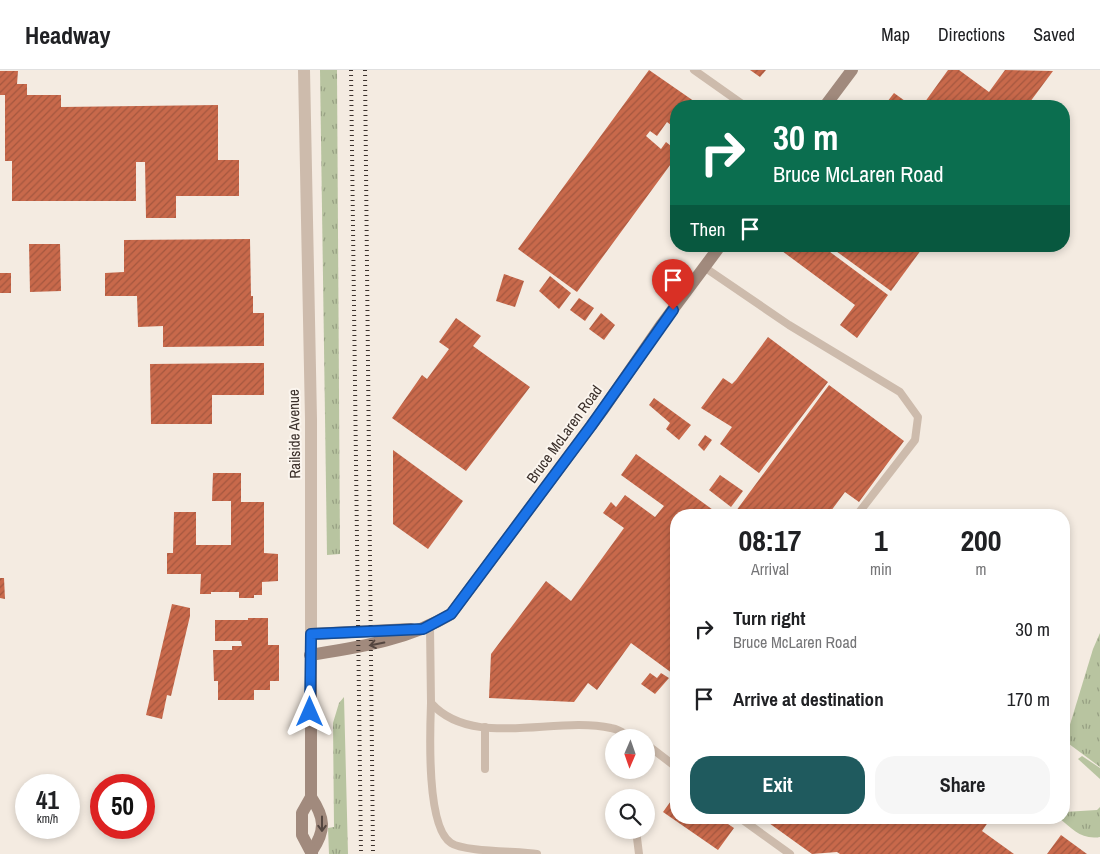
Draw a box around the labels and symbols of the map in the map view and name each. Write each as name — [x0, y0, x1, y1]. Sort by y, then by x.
pin — [652, 259, 694, 310]
street label: Bruce McLaren Road — [521, 381, 607, 487]
street label: Railside Avenue — [283, 389, 305, 479]
one-way arrow — [369, 639, 385, 649]
position arrow — [283, 685, 335, 737]
north arrow — [605, 729, 655, 779]
speed limit sign: 50 — [90, 774, 155, 839]
one-way arrow — [317, 816, 327, 832]

